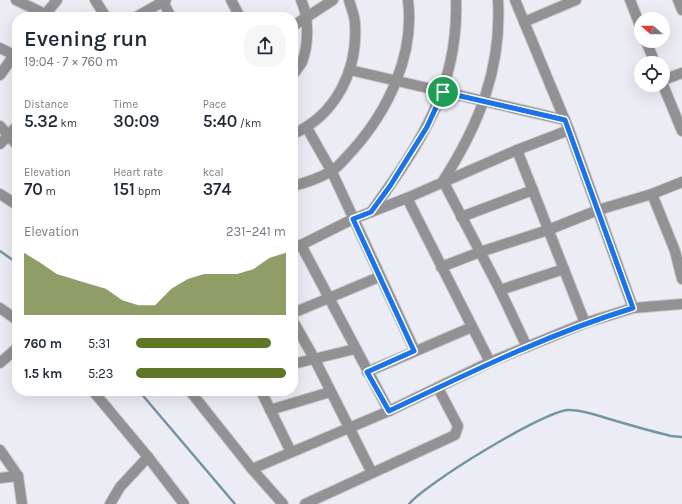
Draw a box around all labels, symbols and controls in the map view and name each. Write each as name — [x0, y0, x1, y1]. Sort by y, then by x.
north arrow — [634, 12, 670, 48]
map controls — [634, 12, 670, 92]
button: share — [244, 25, 286, 67]
text: Evening run — [24, 26, 148, 52]
text: 19:04 · 7 × 760 m — [24, 54, 118, 69]
button: locate — [634, 56, 670, 92]
pin — [426, 75, 460, 109]
icon: arrive — [432, 81, 454, 103]
text: Distance — [24, 98, 68, 111]
text: Time — [113, 98, 138, 111]
text: Pace — [203, 98, 226, 111]
text: 5.32 — [24, 111, 58, 131]
text: 30:09 — [113, 111, 160, 131]
text: 5:40 — [203, 111, 237, 131]
text: km — [58, 117, 77, 130]
text: /km — [237, 117, 261, 130]
text: Elevation — [24, 166, 71, 179]
text: Heart rate — [113, 166, 163, 179]
text: kcal — [203, 166, 224, 179]
text: 70 — [24, 179, 43, 199]
text: 151 — [113, 179, 135, 199]
text: 374 — [203, 179, 231, 199]
text: m — [43, 185, 56, 198]
text: bpm — [135, 185, 161, 198]
text: Elevation — [24, 224, 79, 239]
text: 231–241 m — [226, 224, 286, 239]
text: 760 m — [24, 336, 62, 351]
text: 5:31 — [88, 336, 110, 351]
text: 1.5 km — [24, 366, 62, 381]
text: 5:23 — [88, 366, 114, 381]

